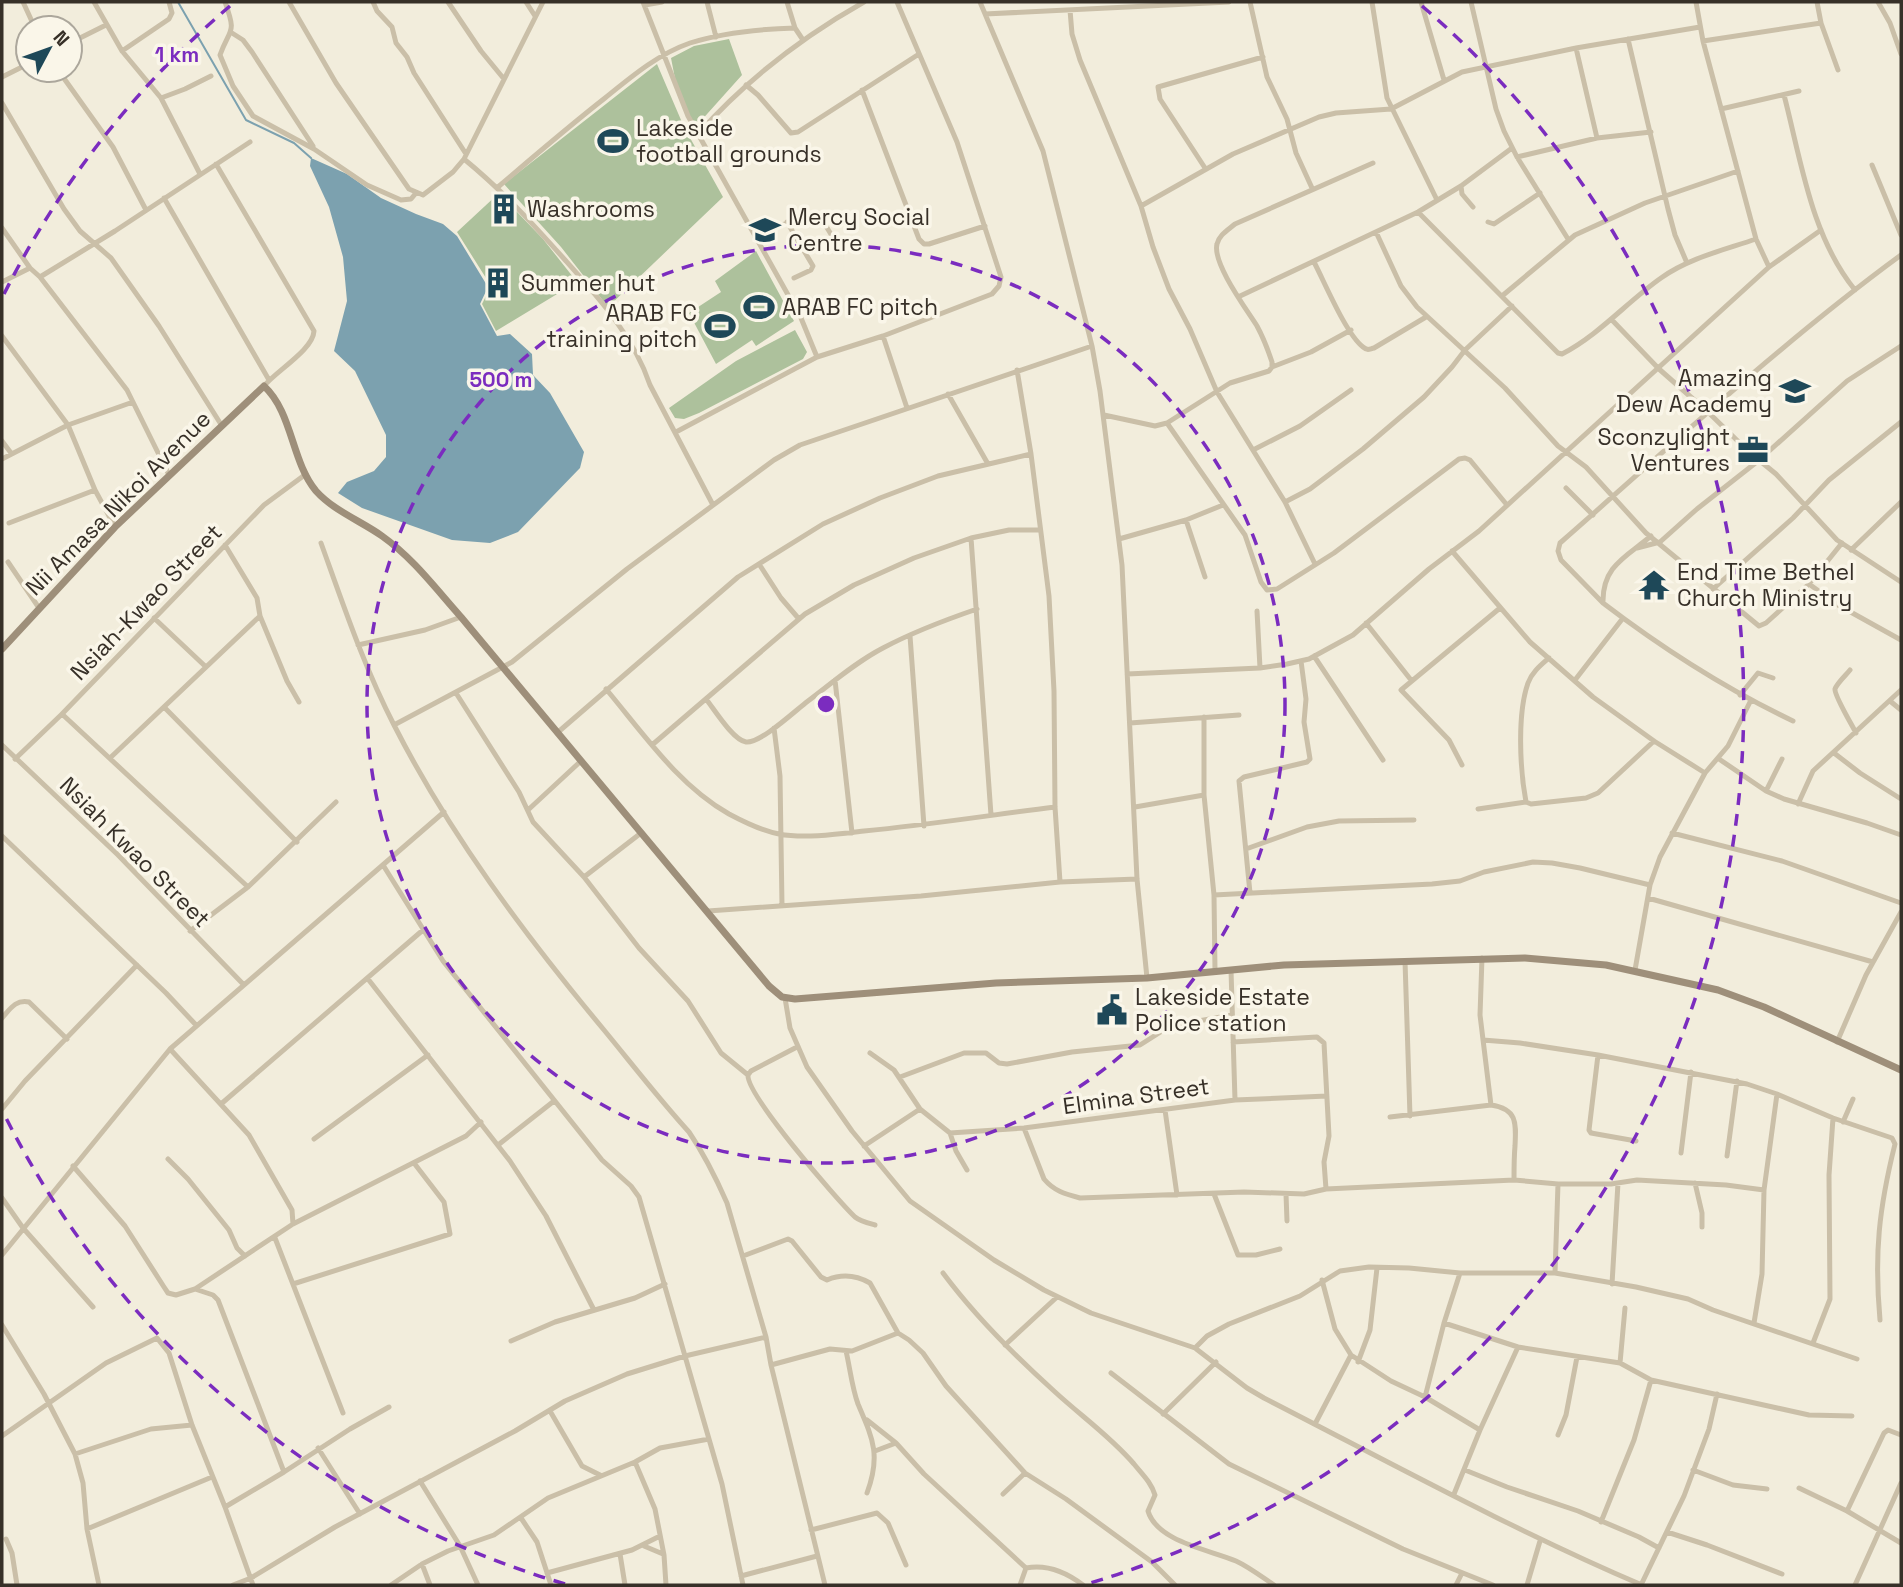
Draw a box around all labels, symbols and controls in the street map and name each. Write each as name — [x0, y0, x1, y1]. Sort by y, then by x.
north arrow — [14, 14, 84, 84]
text: N — [48, 25, 75, 51]
text: 1 km — [155, 41, 199, 68]
place label: Lakeside football grounds — [636, 113, 822, 169]
sports icon: Lakeside football grounds — [596, 124, 630, 158]
building icon: Washrooms — [487, 192, 521, 226]
place label: Washrooms — [527, 194, 655, 224]
place label: Mercy Social Centre — [788, 202, 930, 258]
school or university icon: Mercy Social Centre — [748, 213, 782, 247]
building icon: Summer hut — [481, 266, 515, 300]
place label: Summer hut — [521, 268, 656, 298]
sports icon: ARAB FC pitch — [742, 290, 776, 324]
place label: ARAB FC pitch — [782, 292, 938, 322]
place label: ARAB FC training pitch — [546, 298, 697, 354]
sports icon: ARAB FC training pitch — [703, 309, 737, 343]
place label: Amazing Dew Academy — [1616, 363, 1772, 419]
text: 500 m — [469, 366, 533, 393]
school or university icon: Amazing Dew Academy — [1778, 374, 1812, 408]
street label: Nii Amasa Nikoi Avenue — [19, 404, 217, 602]
place label: Sconzylight Ventures — [1597, 422, 1730, 478]
office icon: Sconzylight Ventures — [1736, 433, 1770, 467]
street label: Nsiah-Kwao Street — [64, 518, 228, 686]
place label: End Time Bethel Church Ministry — [1677, 557, 1855, 613]
temple icon: End Time Bethel Church Ministry — [1637, 568, 1671, 602]
centre of rings — [814, 692, 838, 716]
street label: Nsiah Kwao Street — [53, 770, 217, 934]
place label: Lakeside Estate Police station — [1135, 982, 1310, 1038]
public building icon: Lakeside Estate Police station — [1095, 993, 1129, 1027]
street label: Elmina Street — [1061, 1071, 1211, 1121]

